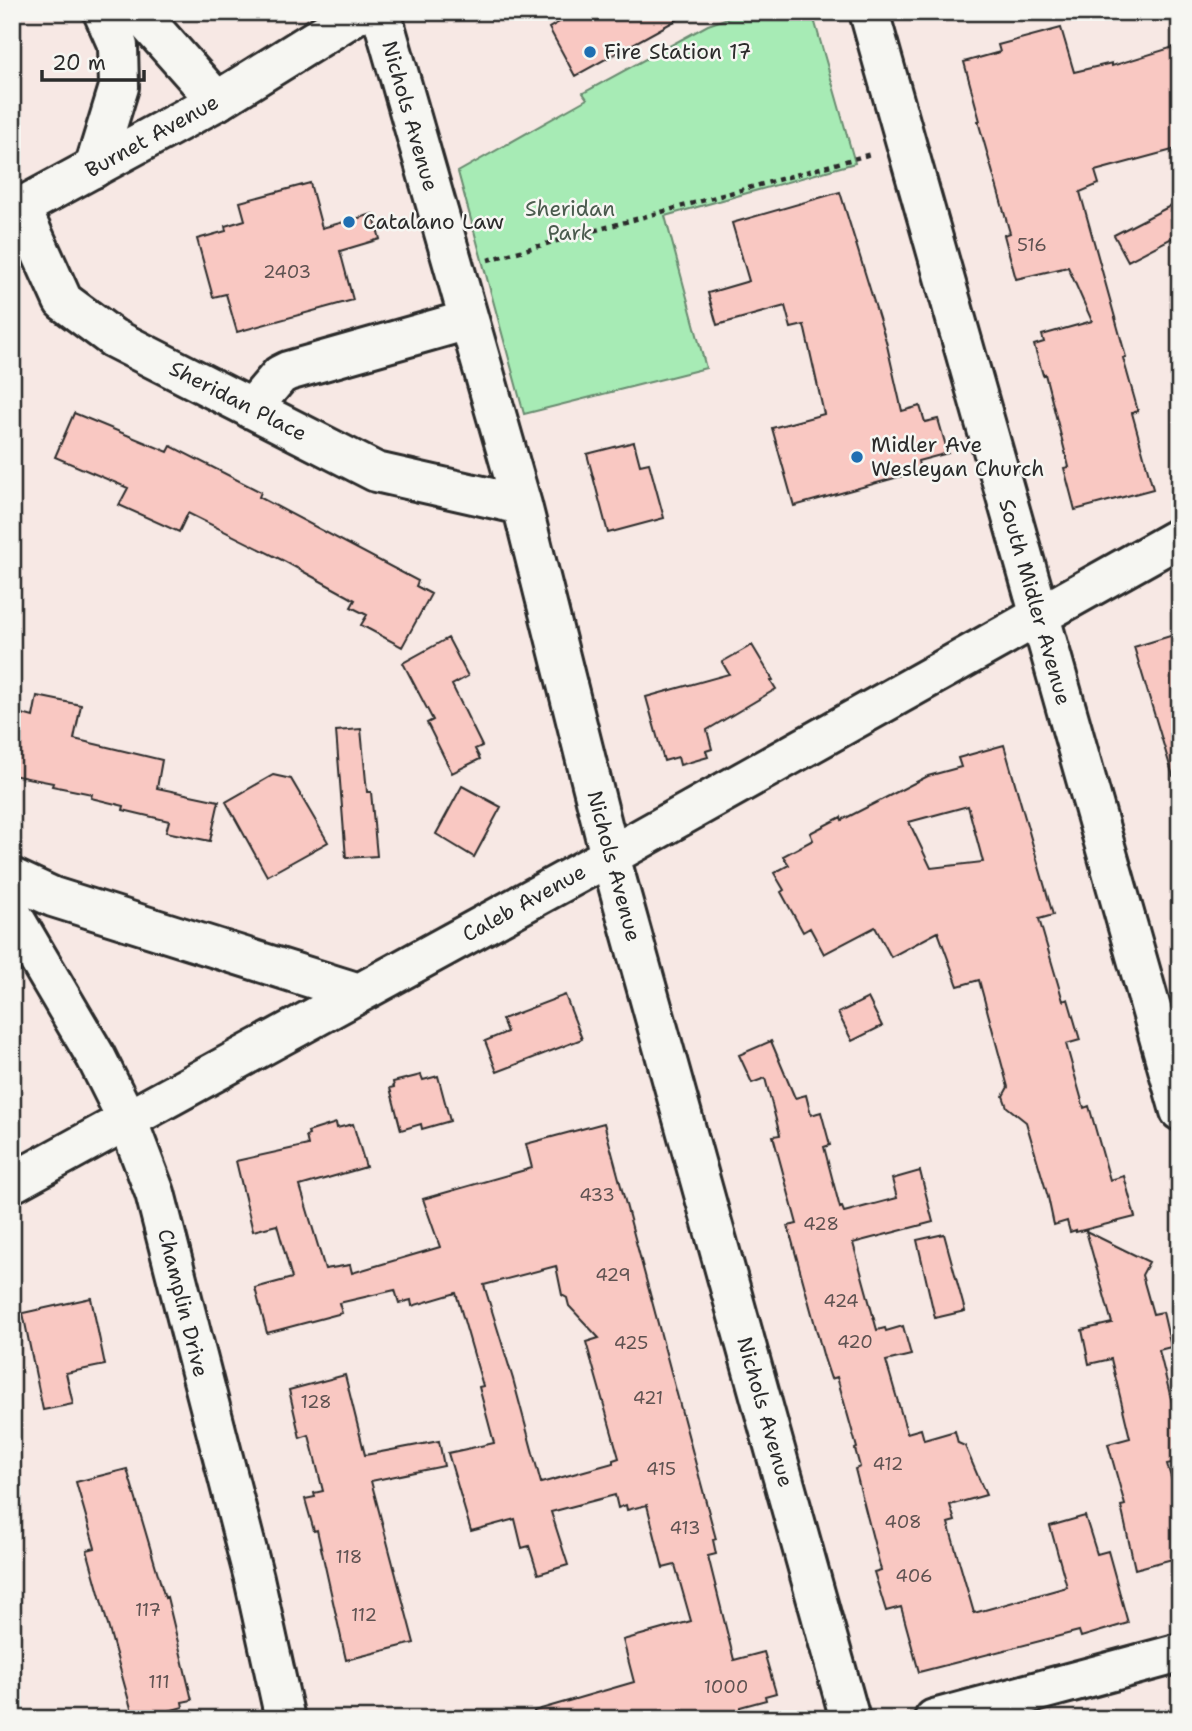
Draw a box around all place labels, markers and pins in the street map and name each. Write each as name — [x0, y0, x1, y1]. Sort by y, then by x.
place label: Fire Station 17 — [604, 38, 751, 66]
marker: Fire Station 17 — [582, 44, 598, 60]
place label: Catalano Law — [363, 208, 504, 236]
marker: Catalano Law — [341, 214, 357, 230]
place label: Midler Ave Wesleyan Church — [871, 431, 1044, 483]
marker: Midler Ave Wesleyan Church — [849, 449, 865, 465]

